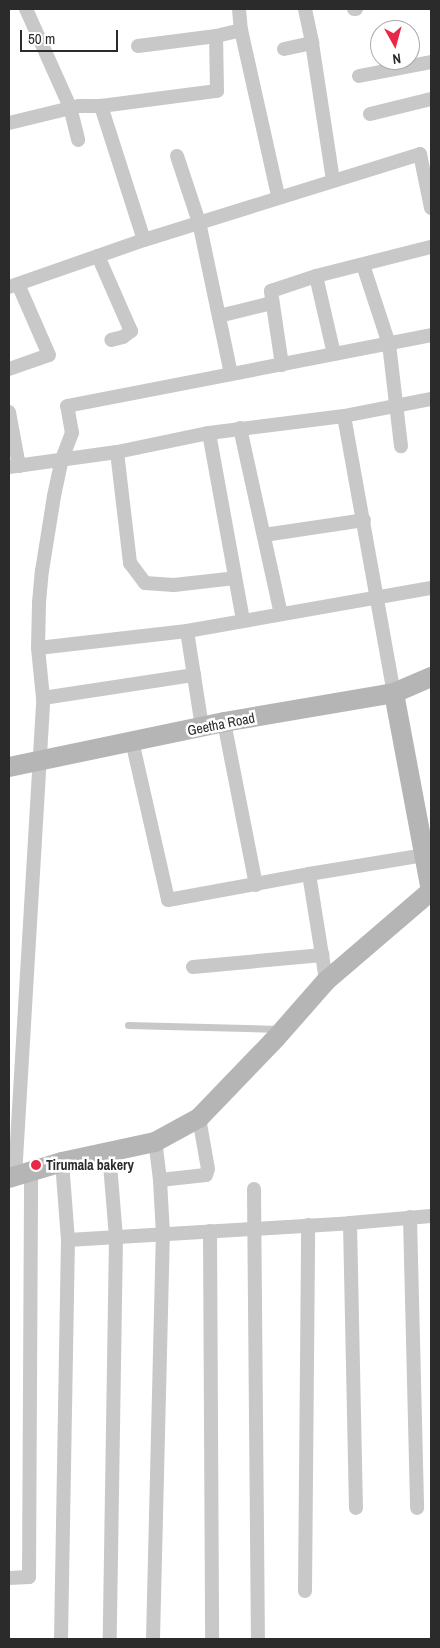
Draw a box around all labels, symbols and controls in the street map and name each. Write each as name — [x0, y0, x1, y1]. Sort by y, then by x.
scale bar — [22, 20, 120, 52]
north arrow — [370, 20, 420, 70]
text: 50 m — [28, 28, 55, 49]
text: N — [391, 49, 402, 68]
street label: Geetha Road — [186, 709, 256, 739]
place label: Tirumala bakery — [46, 1157, 134, 1173]
marker: Tirumala bakery — [30, 1159, 42, 1171]

